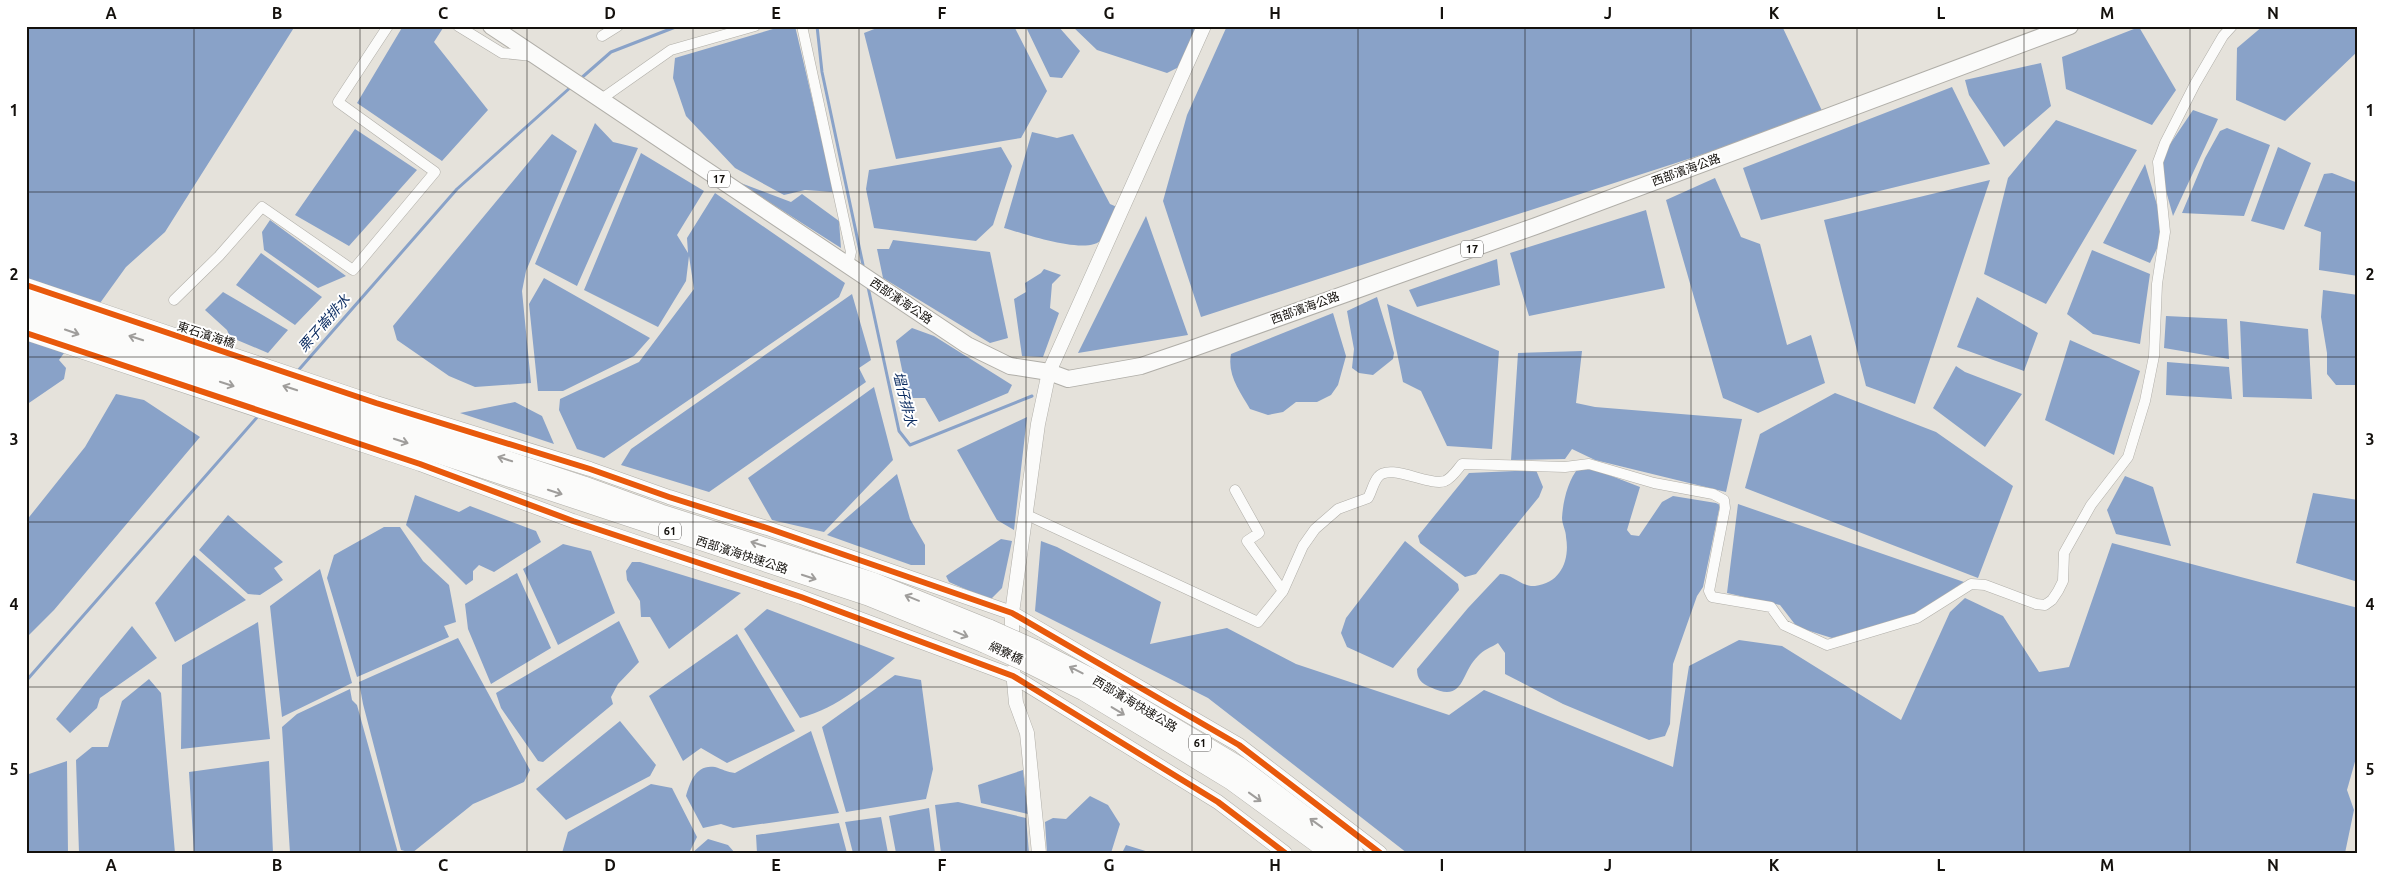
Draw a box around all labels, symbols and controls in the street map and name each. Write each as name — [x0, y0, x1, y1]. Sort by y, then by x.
text: A — [105, 4, 117, 22]
text: B — [272, 4, 282, 22]
text: C — [438, 4, 448, 22]
text: D — [604, 4, 616, 22]
text: E — [771, 4, 781, 22]
text: F — [938, 4, 947, 22]
text: G — [1103, 4, 1115, 22]
text: H — [1269, 4, 1281, 22]
text: I — [1440, 4, 1444, 22]
text: J — [1604, 4, 1612, 22]
text: K — [1769, 4, 1780, 22]
text: L — [1937, 4, 1946, 22]
text: M — [2100, 4, 2114, 22]
text: N — [2267, 4, 2279, 22]
text: 1 — [9, 101, 19, 119]
text: 1 — [2365, 101, 2375, 119]
street label: 西部濱海公路 — [1650, 151, 1722, 188]
road number: 17 — [708, 170, 730, 188]
road number: 17 — [1461, 240, 1483, 258]
text: 2 — [9, 265, 19, 283]
text: 2 — [2365, 265, 2375, 283]
street label: 西部濱海公路 — [868, 275, 935, 326]
street label: 西部濱海公路 — [1269, 289, 1341, 326]
water label: 栗子崙排水 — [295, 291, 354, 355]
street label: 東石濱海橋 — [176, 319, 237, 350]
one-way arrow — [64, 328, 80, 338]
one-way arrow — [129, 333, 144, 342]
water label: 塭仔排水 — [890, 370, 920, 429]
one-way arrow — [218, 380, 234, 389]
one-way arrow — [283, 383, 299, 393]
text: 3 — [9, 430, 19, 448]
text: 3 — [2365, 430, 2375, 448]
one-way arrow — [393, 437, 408, 446]
one-way arrow — [497, 454, 513, 464]
one-way arrow — [547, 488, 563, 497]
road number: 61 — [659, 522, 681, 540]
street label: 西部濱海快速公路 — [694, 534, 790, 576]
one-way arrow — [751, 539, 767, 548]
one-way arrow — [801, 573, 816, 582]
one-way arrow — [905, 592, 920, 602]
text: 4 — [9, 595, 19, 613]
text: 4 — [2365, 595, 2375, 613]
one-way arrow — [953, 630, 968, 639]
street label: 網寮橋 — [987, 639, 1025, 666]
one-way arrow — [1069, 665, 1084, 674]
street label: 西部濱海快速公路 — [1091, 673, 1180, 734]
one-way arrow — [1110, 707, 1124, 717]
road number: 61 — [1189, 734, 1211, 751]
text: 5 — [9, 760, 19, 778]
text: 5 — [2365, 760, 2375, 778]
one-way arrow — [1248, 792, 1262, 802]
one-way arrow — [1309, 818, 1323, 828]
text: A — [105, 856, 117, 874]
text: B — [272, 856, 282, 874]
text: C — [438, 856, 448, 874]
text: D — [604, 856, 616, 874]
text: E — [771, 856, 781, 874]
text: F — [938, 856, 947, 874]
text: G — [1103, 856, 1115, 874]
text: H — [1269, 856, 1281, 874]
text: I — [1440, 856, 1444, 874]
text: J — [1604, 856, 1612, 874]
text: K — [1769, 856, 1780, 874]
text: L — [1937, 856, 1946, 874]
text: M — [2100, 856, 2114, 874]
text: N — [2267, 856, 2279, 874]

